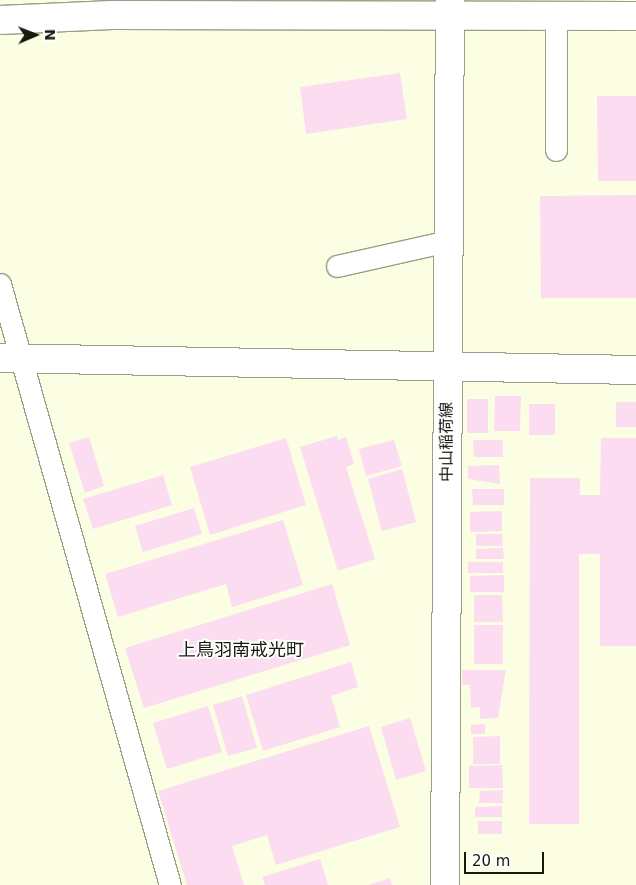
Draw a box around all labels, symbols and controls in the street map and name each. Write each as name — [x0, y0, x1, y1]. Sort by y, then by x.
north arrow — [10, 10, 60, 60]
text: N — [42, 29, 58, 41]
street label: 中山稲荷線 — [437, 402, 457, 482]
district label: 上鳥羽南戒光町 — [178, 639, 304, 661]
scale bar — [466, 842, 546, 874]
text: 20 m — [472, 852, 510, 870]

